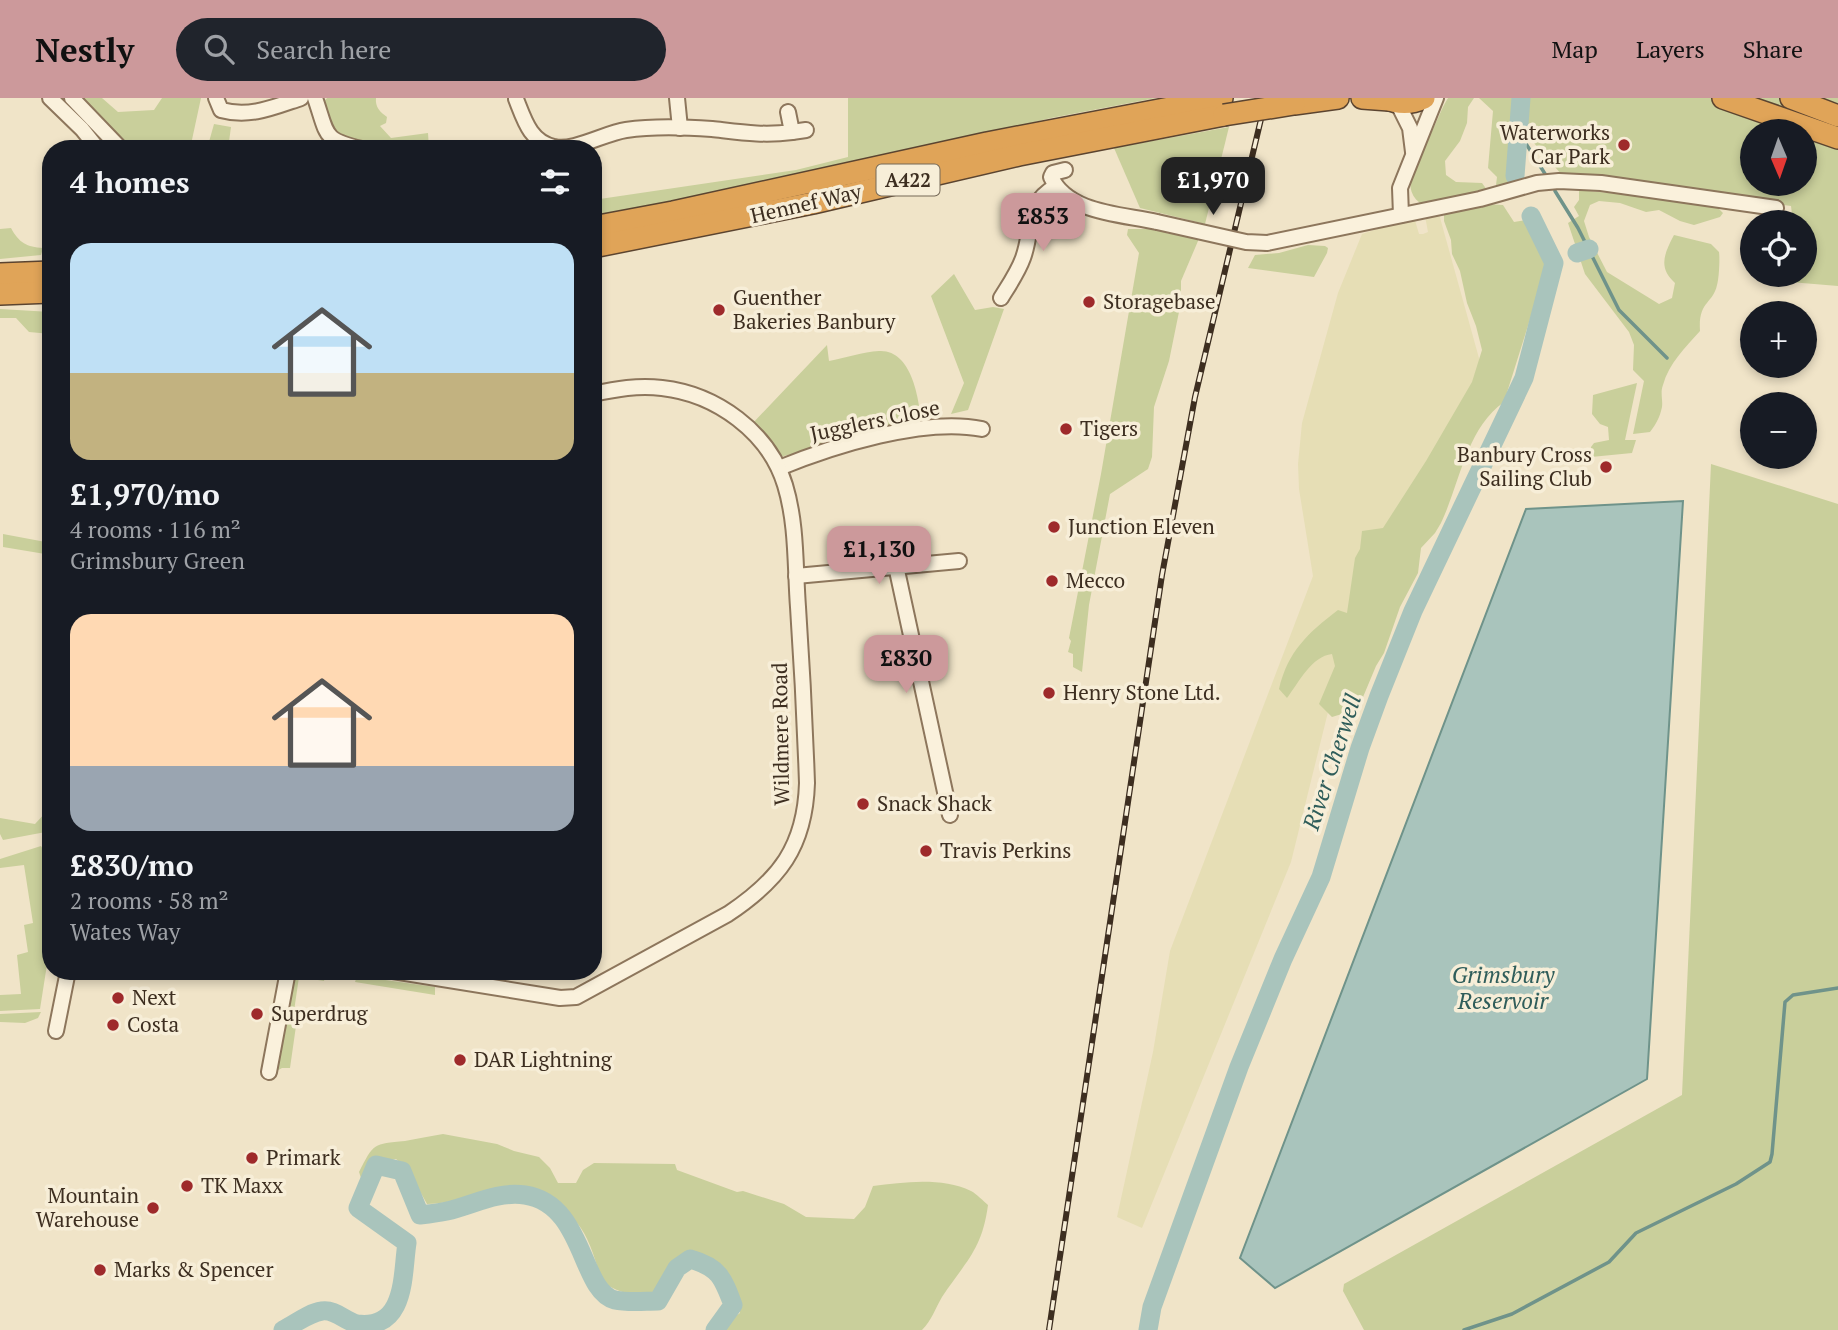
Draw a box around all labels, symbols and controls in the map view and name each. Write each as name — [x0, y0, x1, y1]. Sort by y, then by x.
search box — [176, 18, 666, 81]
text: Nestly — [35, 28, 134, 71]
icon: search — [200, 30, 238, 68]
text: Search here — [256, 32, 391, 66]
text: Map — [1551, 33, 1598, 65]
text: Layers — [1636, 33, 1705, 65]
text: Share — [1743, 33, 1803, 65]
place label: Waterworks Car Park — [1500, 118, 1610, 170]
north arrow — [1740, 119, 1816, 196]
map controls — [1740, 119, 1817, 469]
marker: Waterworks Car Park — [1616, 137, 1632, 153]
pin: £1,970 — [1156, 158, 1270, 217]
text: 4 homes — [70, 162, 189, 202]
icon: filters — [536, 163, 574, 201]
road number: A422 — [876, 164, 940, 195]
text: £1,970 — [1177, 164, 1249, 195]
street label: Hennef Way — [748, 177, 864, 229]
pin: £853 — [1002, 194, 1084, 253]
text: £853 — [1017, 200, 1069, 231]
button: locate — [1740, 210, 1817, 287]
place label: Guenther Bakeries Banbury — [733, 283, 896, 335]
place label: Storagebase — [1103, 287, 1216, 315]
icon: home — [259, 289, 385, 415]
marker: Storagebase — [1081, 294, 1097, 310]
button: + — [1740, 301, 1817, 378]
marker: Guenther Bakeries Banbury — [711, 302, 727, 318]
button: − — [1740, 392, 1817, 469]
street label: Jugglers Close — [808, 393, 942, 447]
place label: Tigers — [1080, 414, 1138, 442]
marker: Tigers — [1058, 421, 1074, 437]
place label: Banbury Cross Sailing Club — [1457, 440, 1592, 492]
marker: Banbury Cross Sailing Club — [1598, 459, 1614, 475]
text: £1,970/mo — [70, 474, 220, 514]
place label: Junction Eleven — [1068, 512, 1215, 540]
text: 4 rooms · 116 m² — [70, 514, 241, 545]
marker: Junction Eleven — [1046, 519, 1062, 535]
pin: £1,130 — [822, 526, 936, 586]
text: £1,130 — [843, 533, 915, 564]
text: Grimsbury Green — [70, 545, 245, 576]
place label: Mecco — [1066, 566, 1125, 594]
marker: Mecco — [1044, 573, 1060, 589]
pin: £830 — [865, 636, 947, 695]
text: £830 — [880, 642, 932, 673]
icon: home — [259, 660, 385, 786]
street label: Wildmere Road — [765, 662, 795, 806]
place label: Henry Stone Ltd. — [1063, 678, 1221, 706]
marker: Henry Stone Ltd. — [1041, 685, 1057, 701]
water label: River Cherwell — [1295, 689, 1368, 835]
place label: Snack Shack — [877, 789, 992, 817]
marker: Snack Shack — [855, 796, 871, 812]
place label: Travis Perkins — [940, 836, 1071, 864]
marker: Travis Perkins — [918, 843, 934, 859]
text: £830/mo — [70, 845, 194, 885]
text: 2 rooms · 58 m² — [70, 885, 229, 916]
text: Wates Way — [70, 916, 180, 947]
water label: Grimsbury Reservoir — [1452, 959, 1555, 1016]
place label: Next — [132, 983, 176, 1011]
marker: Next — [110, 990, 126, 1006]
place label: Superdrug — [271, 999, 369, 1027]
marker: Superdrug — [249, 1006, 265, 1022]
place label: Costa — [127, 1010, 180, 1038]
marker: Costa — [105, 1017, 121, 1033]
place label: DAR Lightning — [474, 1045, 613, 1073]
marker: DAR Lightning — [452, 1052, 468, 1068]
place label: Primark — [266, 1143, 341, 1171]
marker: Primark — [244, 1150, 260, 1166]
place label: TK Maxx — [201, 1171, 283, 1199]
marker: TK Maxx — [179, 1178, 195, 1194]
place label: Mountain Warehouse — [36, 1181, 140, 1233]
marker: Mountain Warehouse — [145, 1200, 161, 1216]
place label: Marks & Spencer — [114, 1255, 273, 1283]
marker: Marks & Spencer — [92, 1262, 108, 1278]

